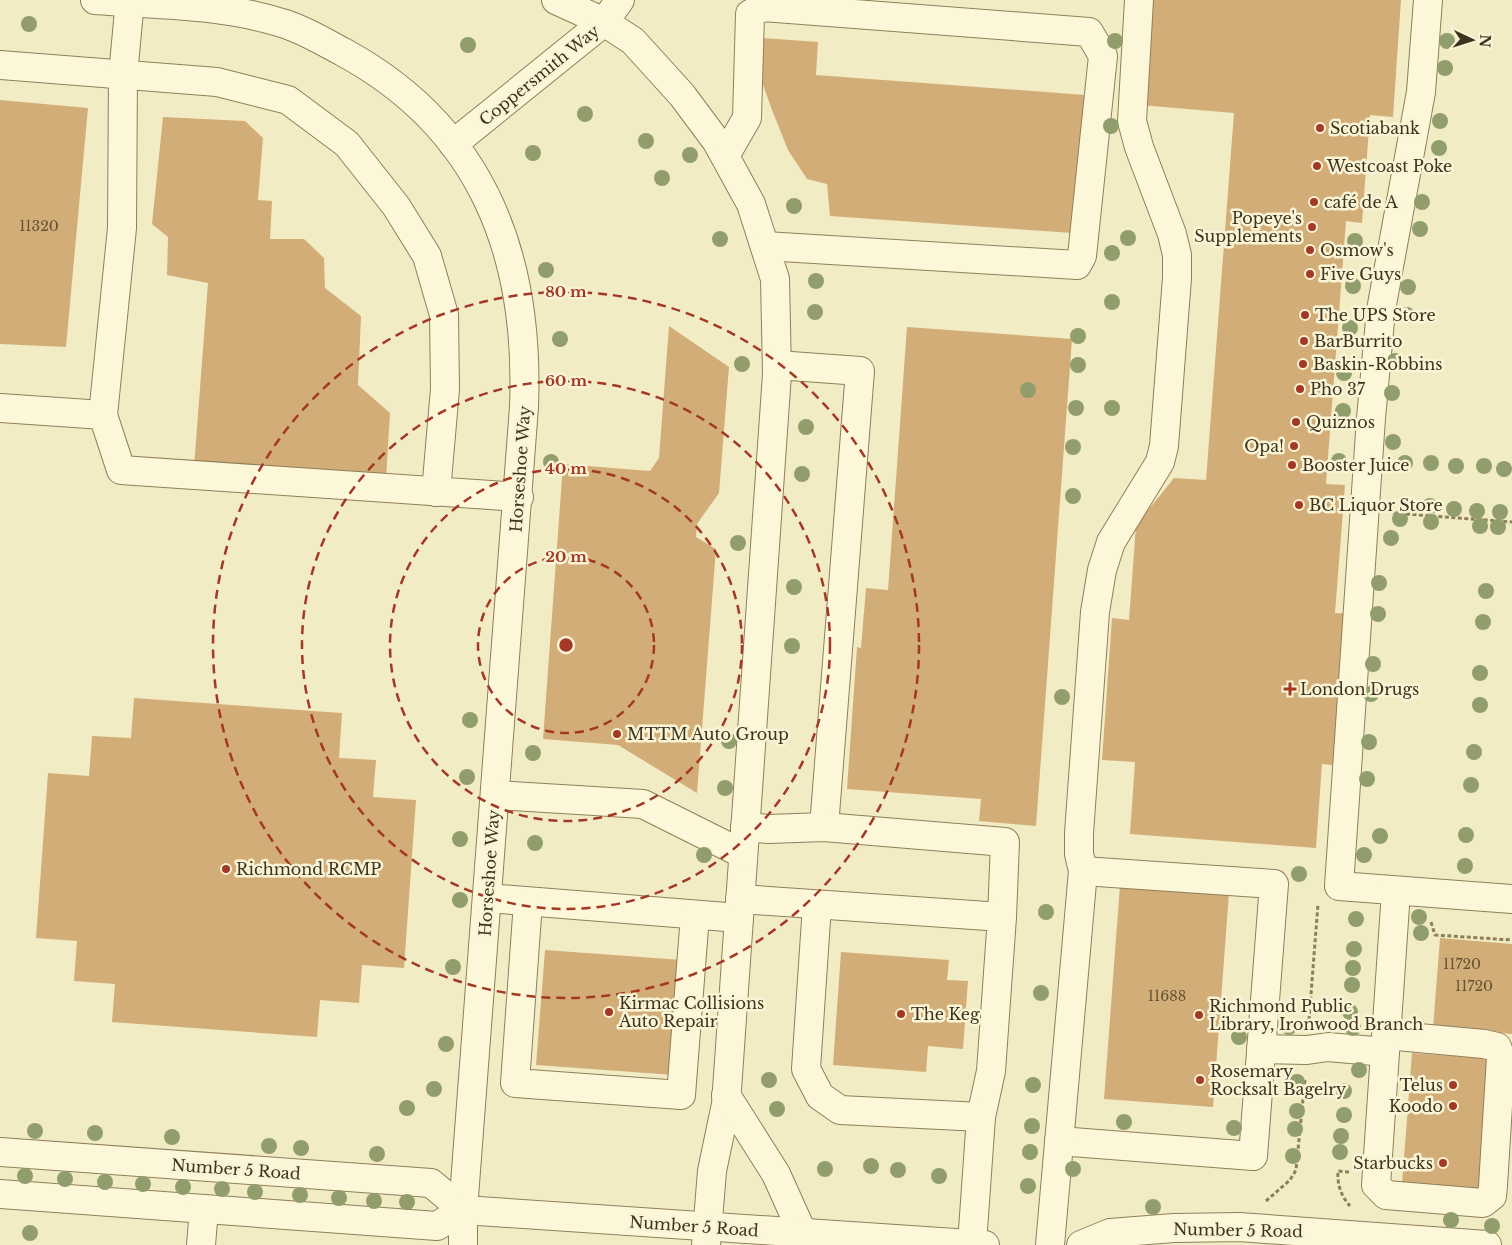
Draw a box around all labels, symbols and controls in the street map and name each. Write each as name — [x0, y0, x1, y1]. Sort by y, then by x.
north arrow — [1447, 15, 1497, 65]
street label: Coppersmith Way — [475, 20, 604, 130]
text: N — [1476, 34, 1494, 48]
place label: Scotiabank — [1330, 118, 1420, 138]
marker: Scotiabank — [1314, 122, 1326, 134]
place label: Westcoast Poke — [1326, 156, 1452, 176]
marker: Westcoast Poke — [1311, 160, 1323, 172]
place label: café de A — [1324, 192, 1399, 212]
marker: café de A — [1308, 196, 1320, 208]
place label: Popeye's Supplements — [1194, 208, 1302, 246]
house number: 11320 — [19, 217, 59, 235]
marker: Popeye's Supplements — [1306, 221, 1318, 233]
place label: Osmow's — [1320, 240, 1394, 260]
marker: Osmow's — [1304, 244, 1316, 256]
place label: Five Guys — [1320, 264, 1401, 284]
marker: Five Guys — [1304, 268, 1316, 280]
text: 80 m — [545, 282, 587, 301]
place label: The UPS Store — [1315, 305, 1436, 325]
marker: The UPS Store — [1299, 309, 1311, 321]
place label: BarBurrito — [1314, 331, 1402, 351]
marker: BarBurrito — [1298, 335, 1310, 347]
place label: Baskin-Robbins — [1313, 354, 1443, 374]
marker: Baskin-Robbins — [1297, 358, 1309, 370]
text: 60 m — [545, 371, 587, 390]
place label: Pho 37 — [1310, 379, 1366, 399]
marker: Pho 37 — [1294, 383, 1306, 395]
street label: Horseshoe Way — [506, 404, 534, 533]
place label: Quiznos — [1306, 412, 1375, 432]
marker: Quiznos — [1290, 416, 1302, 428]
place label: Opa! — [1244, 436, 1284, 456]
marker: Opa! — [1288, 440, 1300, 452]
place label: Booster Juice — [1302, 455, 1409, 475]
text: 40 m — [545, 459, 587, 478]
marker: Booster Juice — [1286, 459, 1298, 471]
place label: BC Liquor Store — [1309, 495, 1443, 515]
marker: BC Liquor Store — [1293, 499, 1305, 511]
text: 20 m — [545, 547, 587, 566]
centre of rings — [557, 636, 575, 654]
place label: London Drugs — [1300, 679, 1419, 699]
marker: London Drugs — [1284, 683, 1296, 695]
place label: MTTM Auto Group — [627, 724, 789, 744]
marker: MTTM Auto Group — [611, 728, 623, 740]
street label: Horseshoe Way — [475, 808, 503, 937]
place label: Richmond RCMP — [236, 859, 381, 879]
marker: Richmond RCMP — [220, 863, 232, 875]
house number: 11720 — [1443, 955, 1481, 973]
house number: 11720 — [1455, 977, 1493, 995]
house number: 11688 — [1148, 987, 1186, 1005]
place label: Kirmac Collisions Auto Repair — [618, 993, 764, 1031]
place label: Richmond Public Library, Ironwood Branch — [1209, 996, 1423, 1034]
place label: The Keg — [911, 1004, 980, 1024]
marker: Kirmac Collisions Auto Repair — [603, 1006, 615, 1018]
marker: The Keg — [895, 1008, 907, 1020]
marker: Richmond Public Library, Ironwood Branch — [1193, 1009, 1205, 1021]
place label: Rosemary Rocksalt Bagelry — [1210, 1061, 1347, 1099]
marker: Rosemary Rocksalt Bagelry — [1194, 1074, 1206, 1086]
place label: Telus — [1400, 1075, 1443, 1095]
marker: Telus — [1447, 1079, 1459, 1091]
place label: Koodo — [1389, 1096, 1443, 1116]
marker: Koodo — [1447, 1100, 1459, 1112]
place label: Starbucks — [1353, 1153, 1433, 1173]
street label: Number 5 Road — [171, 1155, 302, 1184]
marker: Starbucks — [1437, 1157, 1449, 1169]
street label: Number 5 Road — [629, 1212, 760, 1241]
street label: Number 5 Road — [1173, 1219, 1303, 1241]

